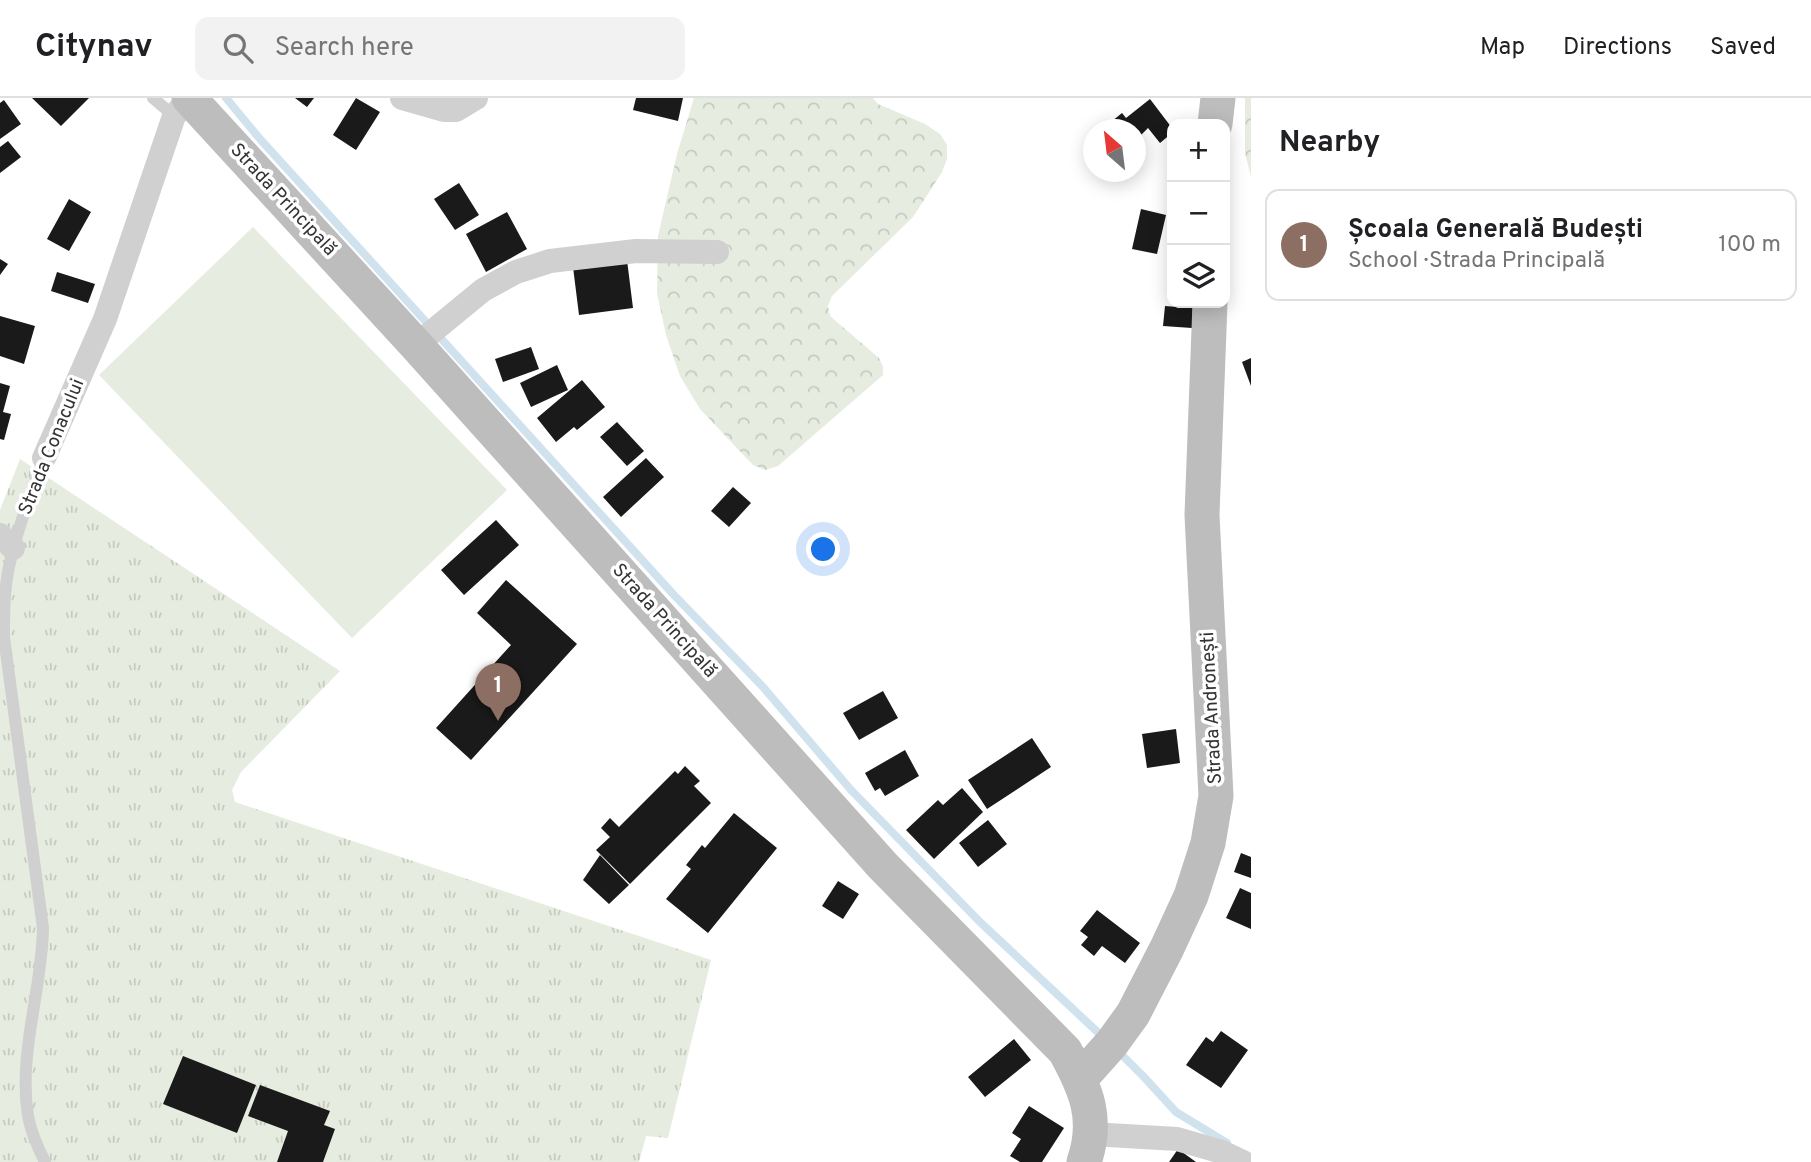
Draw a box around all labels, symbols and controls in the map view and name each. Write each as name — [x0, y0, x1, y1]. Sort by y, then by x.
search box — [195, 17, 685, 80]
text: Citynav — [35, 27, 153, 69]
icon: search — [219, 29, 257, 67]
text: Search here — [275, 32, 414, 65]
text: Map — [1480, 33, 1525, 63]
text: Directions — [1563, 33, 1672, 63]
text: Saved — [1710, 33, 1776, 63]
north arrow — [1083, 119, 1146, 182]
map controls — [1167, 119, 1230, 308]
button: + — [1167, 119, 1230, 182]
text: Nearby — [1279, 125, 1380, 162]
street label: Strada Principală — [225, 139, 341, 261]
button: − — [1167, 182, 1230, 245]
text: Școala Generală Budești — [1348, 214, 1643, 247]
text: 1 — [1299, 231, 1309, 260]
text: 100 m — [1718, 231, 1781, 260]
button: layers — [1167, 245, 1230, 308]
text: School · Strada Principală — [1348, 247, 1605, 276]
street label: Strada Conacului — [14, 376, 90, 518]
your location — [806, 532, 840, 566]
street label: Strada Principală — [606, 559, 722, 683]
street label: Strada Andronești — [1196, 631, 1228, 785]
pin: 1 — [475, 663, 521, 721]

